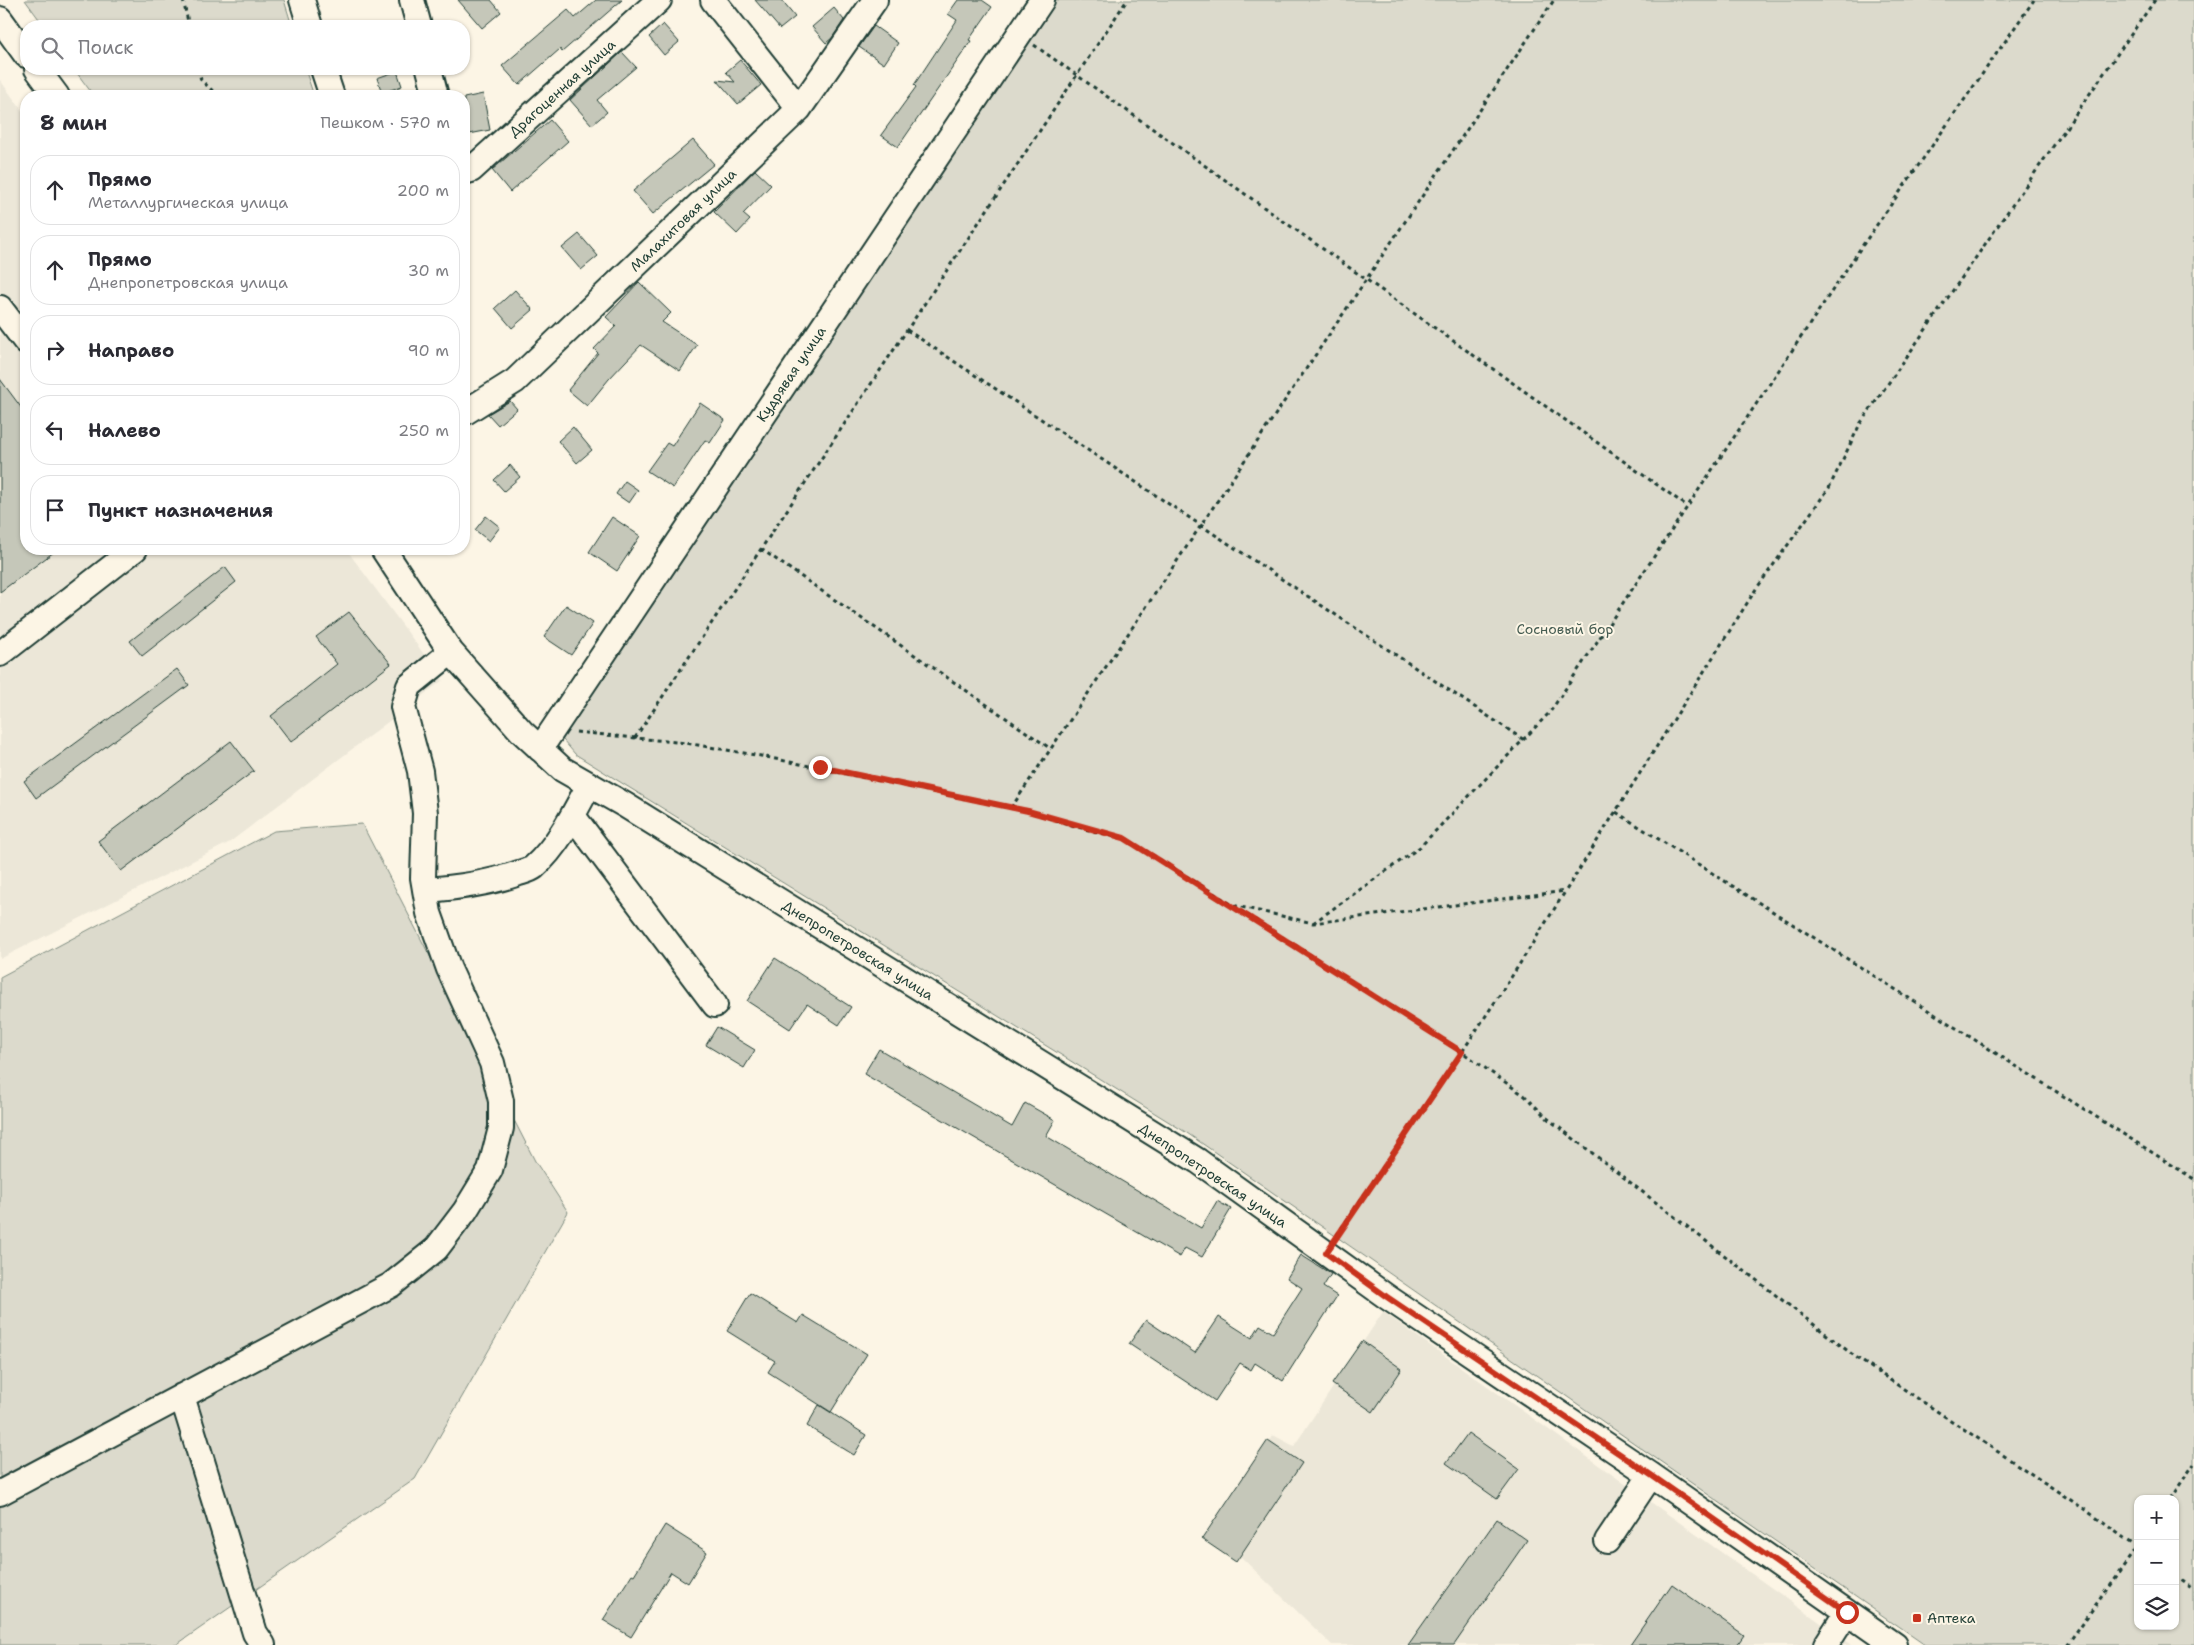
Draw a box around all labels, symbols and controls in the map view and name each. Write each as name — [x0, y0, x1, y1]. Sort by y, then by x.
search box — [20, 20, 470, 75]
icon: search — [38, 34, 66, 62]
text: Поиск — [78, 35, 133, 60]
street label: Драгоценная улица — [505, 35, 619, 141]
text: 8 мин — [40, 109, 107, 137]
text: Пешком · 570 m — [320, 112, 450, 133]
street label: Малахитовая улица — [626, 164, 740, 275]
text: Прямо — [88, 167, 152, 192]
icon: ahead — [41, 176, 69, 204]
text: 200 m — [397, 180, 449, 201]
text: Металлургическая улица — [88, 192, 288, 213]
text: Прямо — [88, 247, 152, 272]
icon: ahead — [41, 256, 69, 284]
text: 30 m — [408, 260, 449, 281]
text: Днепропетровская улица — [88, 272, 288, 293]
street label: Кудрявая улица — [752, 322, 830, 425]
icon: right — [41, 336, 69, 364]
text: Направо — [88, 338, 174, 363]
text: 90 m — [408, 340, 449, 361]
icon: left — [41, 416, 69, 444]
text: Налево — [88, 418, 161, 443]
text: 250 m — [398, 420, 449, 441]
icon: arrive — [41, 496, 69, 524]
text: Пункт назначения — [88, 498, 273, 523]
park label: Сосновый бор — [1517, 620, 1614, 638]
route end — [809, 756, 832, 779]
street label: Днепропетровская улица — [779, 896, 937, 1004]
street label: Днепропетровская улица — [1135, 1119, 1291, 1232]
map controls — [2134, 1495, 2179, 1630]
button: + — [2134, 1495, 2179, 1540]
button: − — [2134, 1540, 2179, 1585]
button: layers — [2134, 1585, 2179, 1630]
route start — [1836, 1601, 1859, 1624]
place label: Аптека — [1927, 1609, 1976, 1627]
marker: Аптека — [1911, 1612, 1923, 1624]

